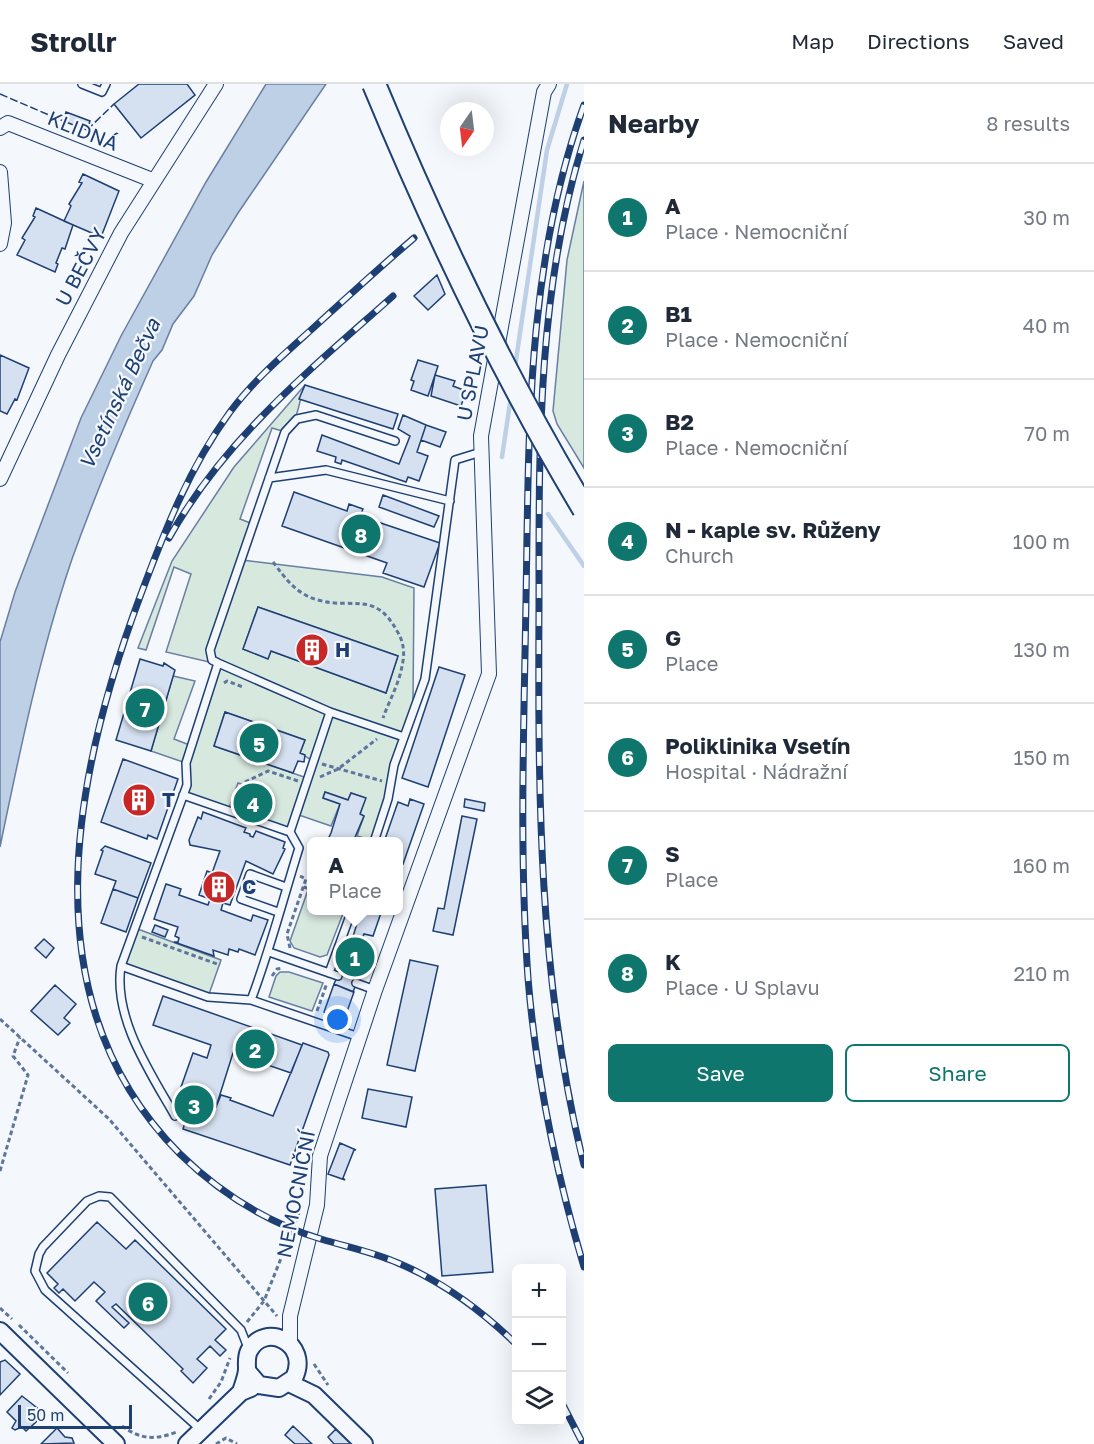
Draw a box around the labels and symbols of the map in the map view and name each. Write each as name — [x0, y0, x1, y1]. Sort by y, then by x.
north arrow — [440, 102, 494, 156]
street label: KLIDNÁ — [45, 105, 122, 155]
street label: U BEČVY — [50, 223, 111, 310]
water label: Vsetínská Bečva — [73, 313, 166, 473]
street label: U SPLAVU — [451, 323, 493, 423]
pin: 8 — [342, 512, 380, 556]
building icon: H — [294, 632, 330, 668]
place label: H — [335, 637, 350, 661]
pin: 7 — [126, 686, 164, 730]
pin: 5 — [240, 720, 278, 766]
pin: 4 — [234, 780, 272, 826]
building icon: T — [121, 782, 157, 818]
place label: T — [162, 787, 175, 811]
building icon: C — [201, 869, 237, 905]
place label: C — [242, 874, 256, 898]
pin: 1 — [336, 934, 374, 980]
your location — [323, 1005, 352, 1034]
pin: 2 — [236, 1026, 274, 1072]
pin: 3 — [174, 1082, 214, 1128]
street label: NEMOCNIČNÍ — [271, 1127, 319, 1260]
pin: 6 — [128, 1280, 168, 1324]
scale bar — [18, 1402, 132, 1430]

